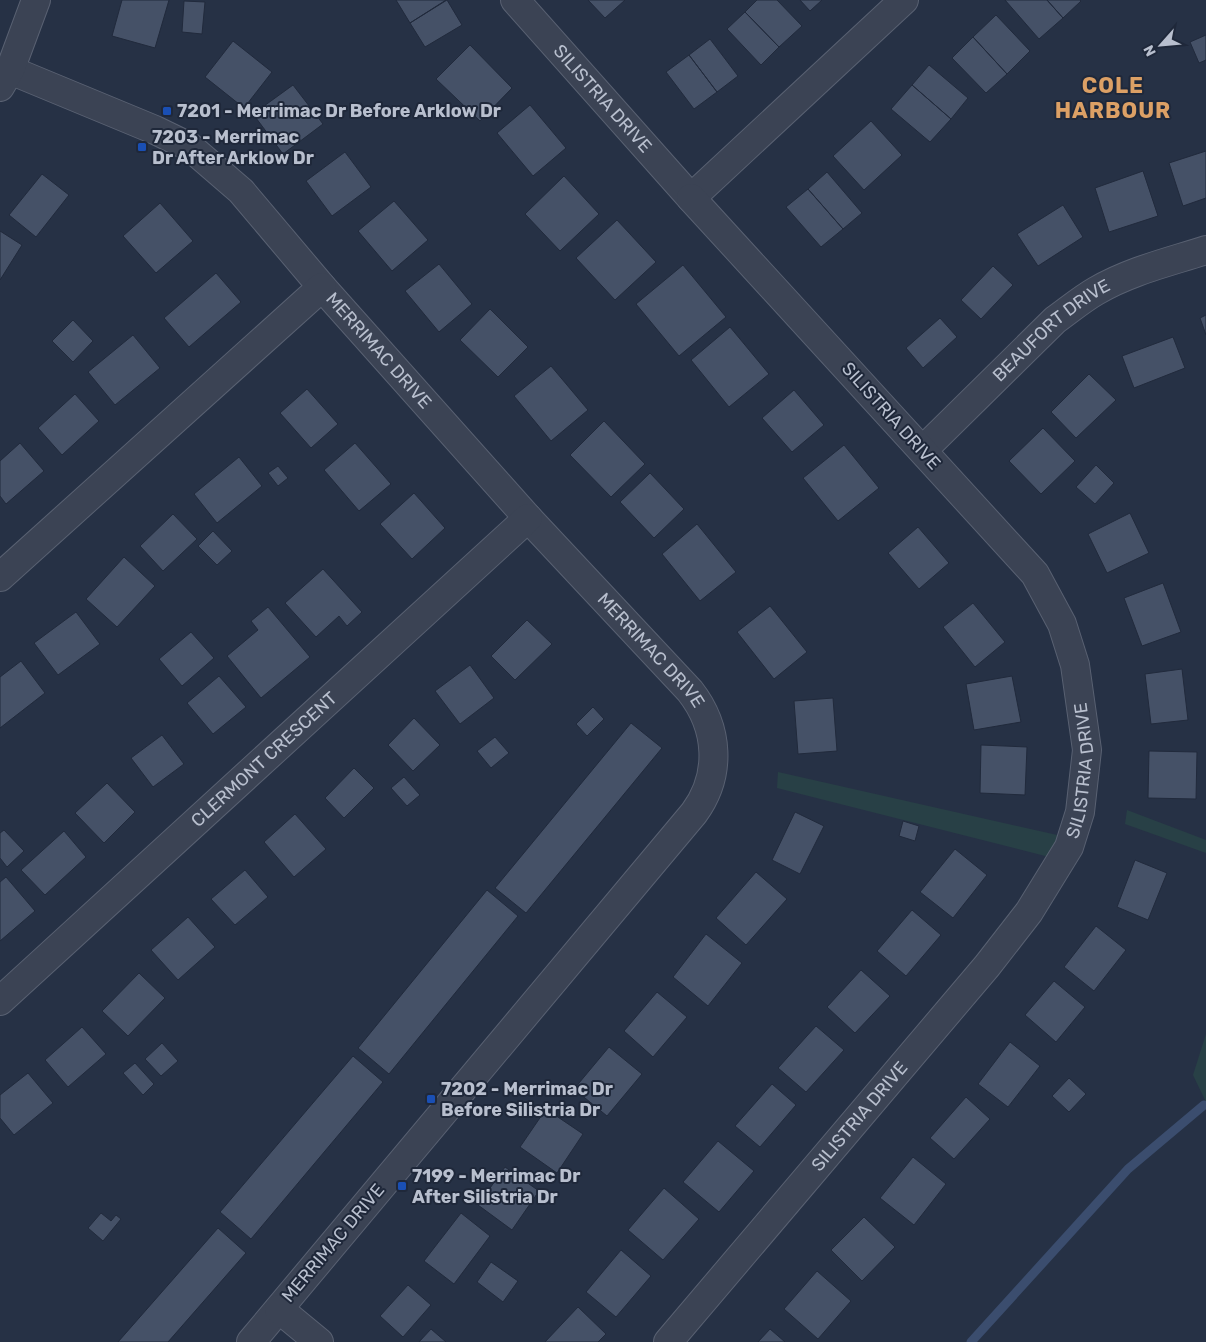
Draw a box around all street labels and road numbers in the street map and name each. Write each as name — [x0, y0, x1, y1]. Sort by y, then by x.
street label: SILISTRIA DRIVE — [549, 40, 657, 157]
street label: BEAUFORT DRIVE — [988, 274, 1114, 386]
street label: MERRIMAC DRIVE — [321, 288, 436, 413]
street label: SILISTRIA DRIVE — [837, 358, 945, 474]
street label: MERRIMAC DRIVE — [593, 588, 709, 712]
street label: CLERMONT CRESCENT — [187, 687, 342, 832]
street label: SILISTRIA DRIVE — [1061, 701, 1098, 841]
street label: SILISTRIA DRIVE — [807, 1057, 912, 1176]
street label: MERRIMAC DRIVE — [277, 1179, 389, 1307]

